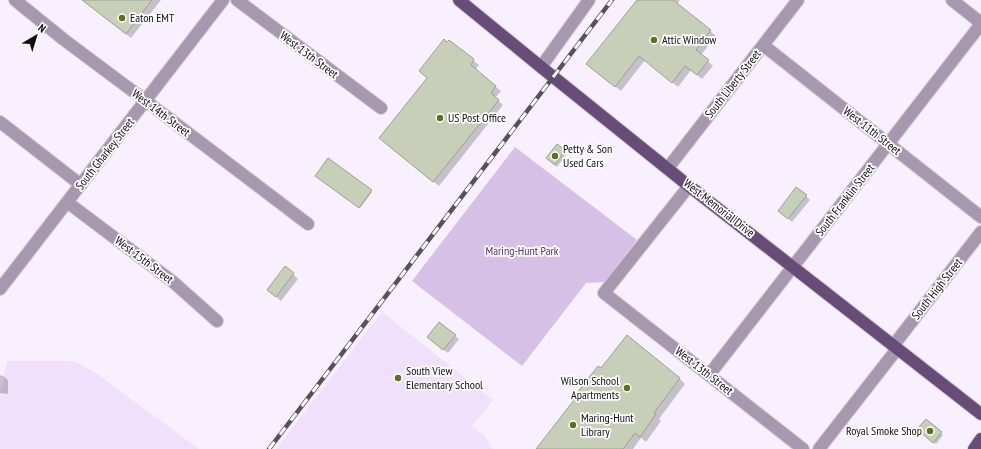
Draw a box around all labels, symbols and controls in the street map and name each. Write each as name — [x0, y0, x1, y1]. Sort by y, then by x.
place label: Eaton EMT — [130, 10, 175, 25]
marker: Eaton EMT — [117, 13, 127, 23]
north arrow — [16, 16, 56, 56]
text: N — [36, 21, 49, 35]
street label: West 13th Street — [277, 28, 342, 82]
place label: Attic Window — [662, 32, 717, 47]
marker: Attic Window — [649, 35, 659, 45]
street label: South Liberty Street — [701, 46, 764, 121]
street label: West 14th Street — [129, 86, 194, 140]
street label: West 11th Street — [840, 103, 905, 158]
place label: US Post Office — [448, 110, 506, 125]
marker: US Post Office — [435, 113, 445, 123]
street label: South Gharkey Street — [72, 114, 138, 192]
place label: Petty & Son Used Cars — [563, 141, 612, 170]
marker: Petty & Son Used Cars — [550, 151, 560, 161]
street label: South Franklin Street — [812, 160, 878, 239]
street label: West Memorial Drive — [681, 175, 758, 240]
street label: West 15th Street — [112, 233, 177, 287]
park label: Maring-Hunt Park — [486, 243, 559, 258]
street label: South High Street — [908, 255, 966, 322]
street label: West 13th Street — [672, 343, 737, 398]
place label: South View Elementary School — [406, 363, 483, 392]
marker: South View Elementary School — [393, 373, 403, 383]
place label: Wilson School Apartments — [561, 373, 619, 402]
marker: Wilson School Apartments — [622, 383, 632, 393]
place label: Maring-Hunt Library — [581, 410, 634, 439]
marker: Maring-Hunt Library — [568, 420, 578, 430]
place label: Royal Smoke Shop — [846, 423, 922, 438]
marker: Royal Smoke Shop — [925, 426, 935, 436]

